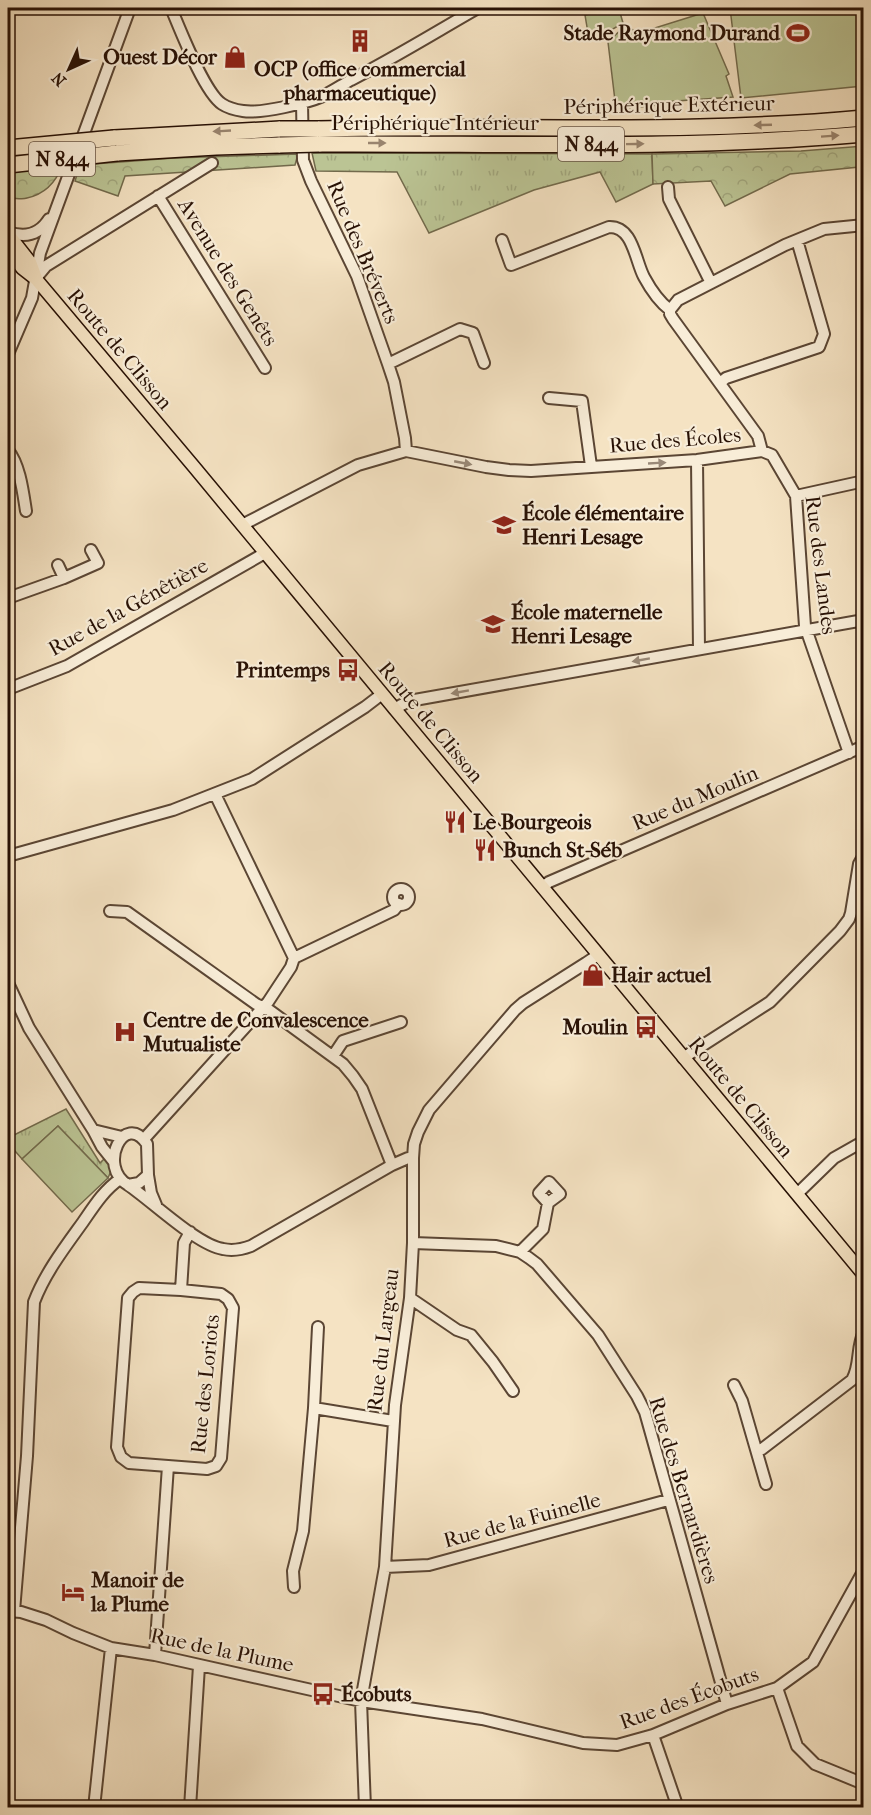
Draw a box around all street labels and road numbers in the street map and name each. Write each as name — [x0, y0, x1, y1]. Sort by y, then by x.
street label: Périphérique Extérieur — [563, 91, 775, 119]
street label: Périphérique Intérieur — [331, 111, 539, 135]
road number: N 844 — [558, 127, 624, 161]
road number: N 844 — [29, 142, 95, 176]
street label: Rue des Bréverts — [322, 177, 404, 327]
street label: Avenue des Genêts — [172, 193, 283, 350]
street label: Route de Clisson — [63, 284, 177, 414]
street label: Rue des Écoles — [608, 422, 742, 458]
street label: Rue des Landes — [801, 494, 841, 636]
street label: Rue de la Génêtière — [44, 553, 212, 661]
street label: Route de Clisson — [374, 657, 488, 787]
street label: Rue du Moulin — [628, 761, 762, 835]
street label: Route de Clisson — [684, 1032, 798, 1162]
street label: Rue du Largeau — [362, 1267, 404, 1413]
street label: Rue des Loriots — [186, 1313, 224, 1455]
street label: Rue des Bernardières — [644, 1394, 724, 1587]
street label: Rue de la Fuinelle — [441, 1488, 603, 1552]
street label: Rue de la Plume — [148, 1623, 296, 1677]
street label: Rue des Écobuts — [616, 1662, 762, 1734]

